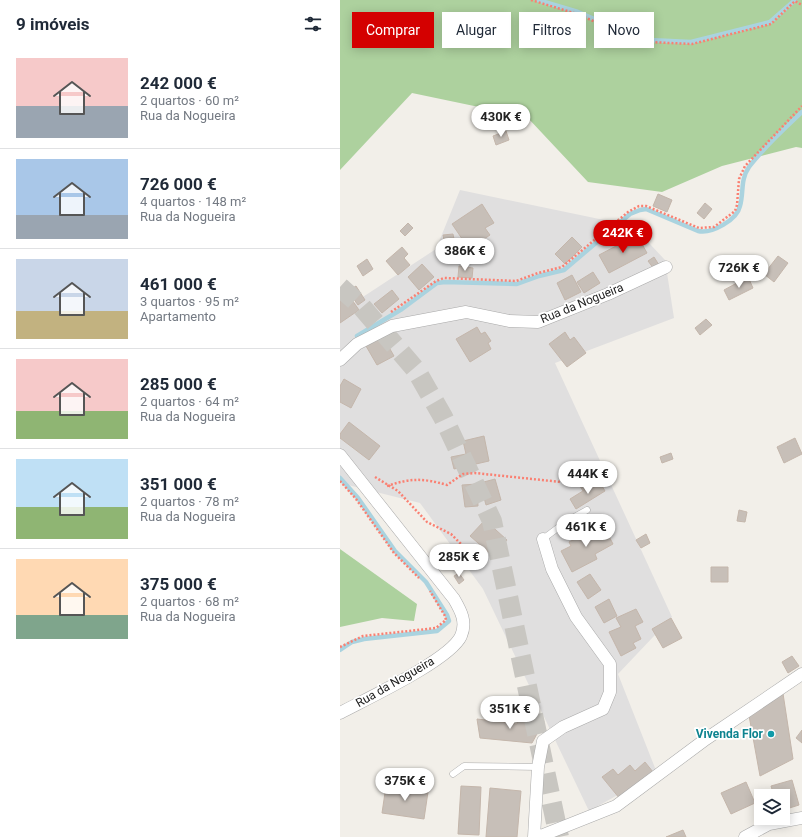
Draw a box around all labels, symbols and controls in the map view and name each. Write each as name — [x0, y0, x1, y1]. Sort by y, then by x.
chip: Comprar — [352, 12, 434, 48]
chip: Alugar — [442, 12, 511, 48]
chip: Filtros — [519, 12, 586, 48]
chip: Novo — [594, 12, 654, 48]
icon: filters — [302, 13, 324, 35]
text: 9 imóveis — [16, 14, 90, 34]
text: 242 000 € — [140, 73, 217, 93]
icon: home — [48, 74, 96, 122]
text: 2 quartos · 60 m² — [140, 93, 239, 108]
pin: 430K € — [468, 104, 534, 138]
text: Rua da Nogueira — [140, 108, 236, 123]
text: 430K € — [480, 109, 522, 124]
text: 726 000 € — [140, 174, 217, 194]
icon: home — [48, 175, 96, 223]
text: 4 quartos · 148 m² — [140, 194, 246, 209]
text: Rua da Nogueira — [140, 209, 236, 224]
pin: 242K € — [590, 220, 656, 254]
text: 242K € — [602, 225, 644, 240]
pin: 386K € — [432, 238, 498, 272]
text: 386K € — [444, 243, 486, 258]
pin: 726K € — [706, 255, 772, 289]
text: 726K € — [718, 260, 760, 275]
text: 461 000 € — [140, 274, 217, 294]
icon: home — [48, 275, 96, 323]
street label: Rua da Nogueira — [538, 280, 626, 326]
text: 3 quartos · 95 m² — [140, 294, 239, 309]
text: Apartamento — [140, 309, 216, 324]
text: 285 000 € — [140, 374, 217, 394]
icon: home — [48, 375, 96, 423]
text: 2 quartos · 64 m² — [140, 394, 239, 409]
text: Rua da Nogueira — [140, 409, 236, 424]
pin: 444K € — [555, 461, 621, 495]
text: 444K € — [567, 466, 609, 481]
text: 351 000 € — [140, 474, 217, 494]
icon: home — [48, 475, 96, 523]
text: 2 quartos · 78 m² — [140, 494, 239, 509]
text: Rua da Nogueira — [140, 509, 236, 524]
pin: 461K € — [553, 514, 619, 548]
text: 461K € — [565, 519, 607, 534]
pin: 285K € — [426, 544, 492, 578]
text: 285K € — [438, 549, 480, 564]
text: 375 000 € — [140, 574, 217, 594]
icon: home — [48, 575, 96, 623]
text: 2 quartos · 68 m² — [140, 594, 239, 609]
text: Rua da Nogueira — [140, 609, 236, 624]
street label: Rua da Nogueira — [353, 654, 437, 710]
pin: 351K € — [477, 696, 543, 730]
text: 351K € — [489, 701, 531, 716]
place label: Vivenda Flor — [696, 727, 764, 741]
marker: Vivenda Flor — [766, 729, 776, 739]
pin: 375K € — [372, 768, 438, 802]
text: 375K € — [384, 773, 426, 788]
map controls — [754, 789, 790, 825]
button: layers — [754, 789, 790, 825]

